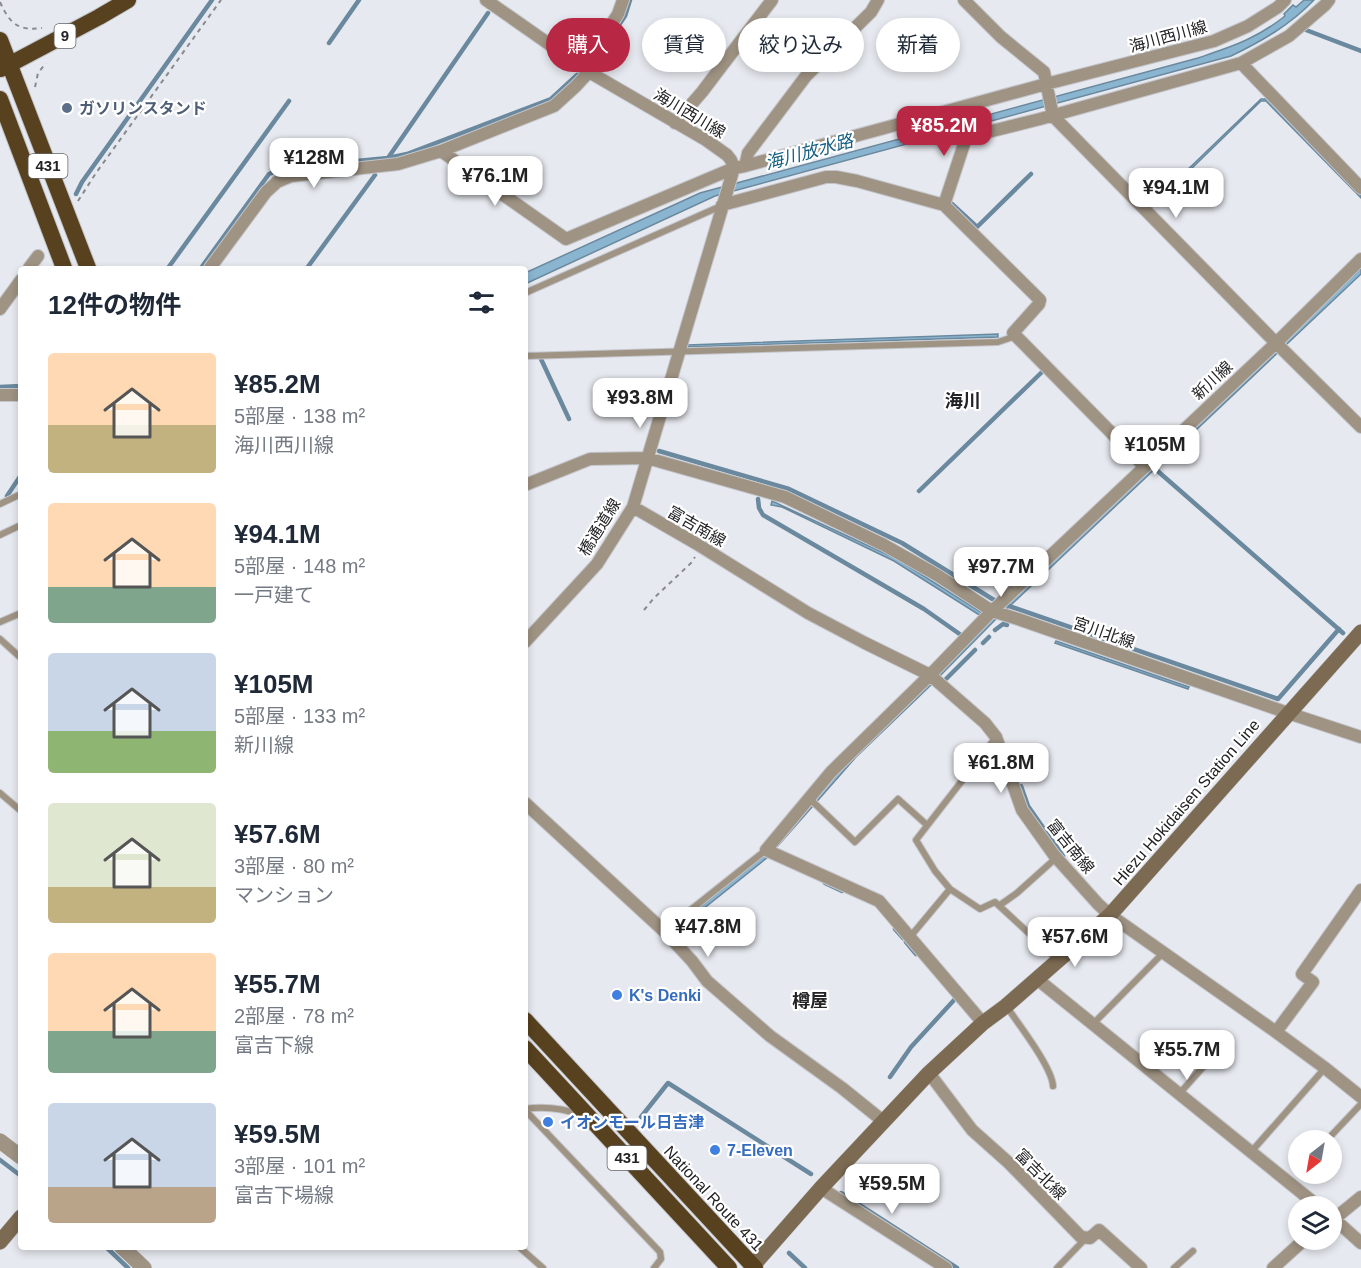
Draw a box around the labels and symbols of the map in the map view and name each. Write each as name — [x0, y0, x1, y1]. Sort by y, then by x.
street label: 海川西川線 — [1127, 18, 1209, 55]
road number: 9 — [54, 24, 76, 48]
street label: 海川西川線 — [651, 86, 728, 141]
place label: ガソリンスタンド — [79, 100, 207, 117]
marker: ガソリンスタンド — [60, 101, 74, 115]
pin: ¥85.2M — [895, 106, 993, 157]
water label: 海川放水路 — [763, 130, 857, 173]
pin: ¥128M — [272, 138, 356, 189]
road number: 431 — [28, 154, 68, 178]
pin: ¥76.1M — [446, 156, 544, 207]
pin: ¥94.1M — [1127, 168, 1225, 219]
street label: 新川線 — [1189, 358, 1236, 403]
pin: ¥93.8M — [591, 378, 689, 429]
district label: 海川 — [945, 391, 981, 411]
pin: ¥105M — [1113, 425, 1197, 476]
street label: 橋通道線 — [575, 496, 624, 559]
street label: 富吉南線 — [665, 503, 729, 550]
pin: ¥97.7M — [952, 547, 1050, 598]
street label: 宮川北線 — [1071, 614, 1137, 651]
street label: Hiezu Hokidaisen Station Line — [1110, 716, 1263, 888]
pin: ¥61.8M — [952, 743, 1050, 794]
street label: 富吉南線 — [1044, 816, 1097, 877]
pin: ¥47.8M — [659, 907, 757, 958]
pin: ¥57.6M — [1026, 917, 1124, 968]
place label: K's Denki — [629, 987, 701, 1004]
marker: K's Denki — [610, 988, 624, 1002]
district label: 樽屋 — [792, 991, 828, 1011]
pin: ¥55.7M — [1138, 1030, 1236, 1081]
place label: イオンモール日吉津 — [560, 1114, 704, 1131]
marker: イオンモール日吉津 — [541, 1115, 555, 1129]
north arrow — [1288, 1130, 1342, 1184]
street label: National Route 431 — [661, 1142, 767, 1254]
place label: 7-Eleven — [727, 1142, 793, 1159]
marker: 7-Eleven — [708, 1143, 722, 1157]
road number: 431 — [608, 1146, 646, 1170]
street label: 富吉北線 — [1012, 1146, 1069, 1203]
pin: ¥59.5M — [843, 1164, 941, 1215]

